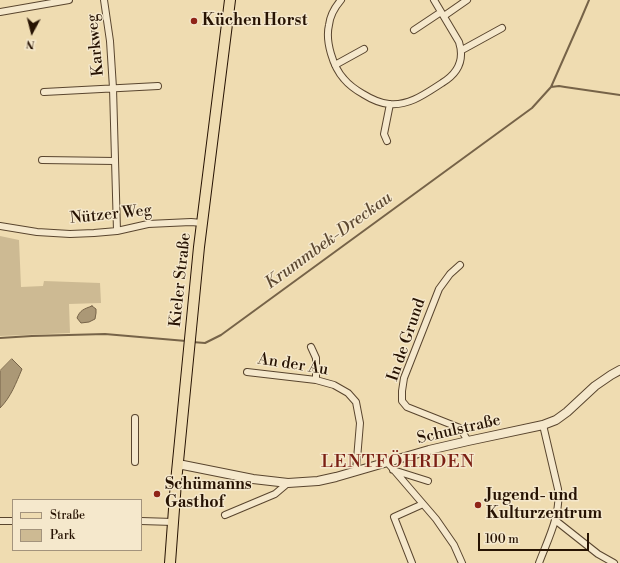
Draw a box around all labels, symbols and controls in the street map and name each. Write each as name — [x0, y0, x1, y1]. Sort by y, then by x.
place label: Küchen Horst — [202, 11, 307, 31]
north arrow — [12, 12, 52, 52]
street label: Karkweg — [83, 13, 109, 77]
marker: Küchen Horst — [189, 16, 199, 26]
text: N — [25, 36, 36, 51]
water label: Krummbek-Dreckau — [261, 188, 397, 294]
street label: Nützer Weg — [69, 201, 153, 229]
street label: Kieler Straße — [166, 232, 196, 328]
street label: In de Grund — [384, 296, 430, 384]
street label: An der Au — [256, 350, 330, 380]
street label: Schulstraße — [415, 411, 503, 449]
district label: LENTFÖHRDEN — [321, 452, 475, 474]
place label: Schümanns Gasthof — [165, 475, 252, 513]
place label: Jugend- und Kulturzentrum — [486, 486, 602, 524]
marker: Schümanns Gasthof — [152, 489, 162, 499]
legend — [12, 499, 142, 551]
marker: Jugend- und Kulturzentrum — [473, 500, 483, 510]
text: Straße — [50, 508, 85, 523]
scale bar — [480, 525, 591, 551]
text: Park — [50, 528, 75, 543]
text: 100 m — [485, 532, 519, 547]

